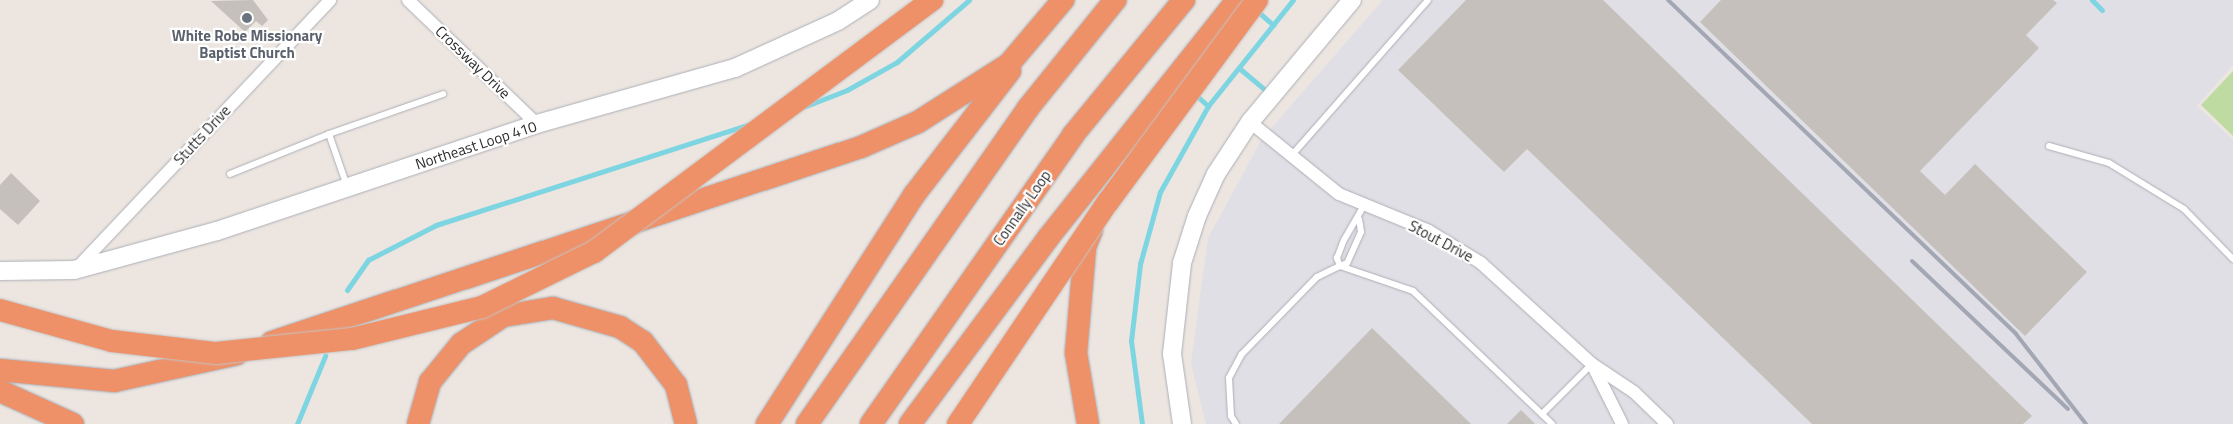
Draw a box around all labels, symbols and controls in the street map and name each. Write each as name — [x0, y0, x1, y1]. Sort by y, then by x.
marker: White Robe Missionary Baptist Church — [241, 12, 253, 24]
street label: Crossway Drive — [432, 22, 514, 102]
place label: White Robe Missionary Baptist Church — [172, 26, 322, 61]
street label: Stutts Drive — [170, 101, 234, 169]
street label: Northeast Loop 410 — [413, 117, 539, 173]
street label: Connally Loop — [989, 167, 1055, 249]
street label: Stout Drive — [1406, 217, 1476, 265]

